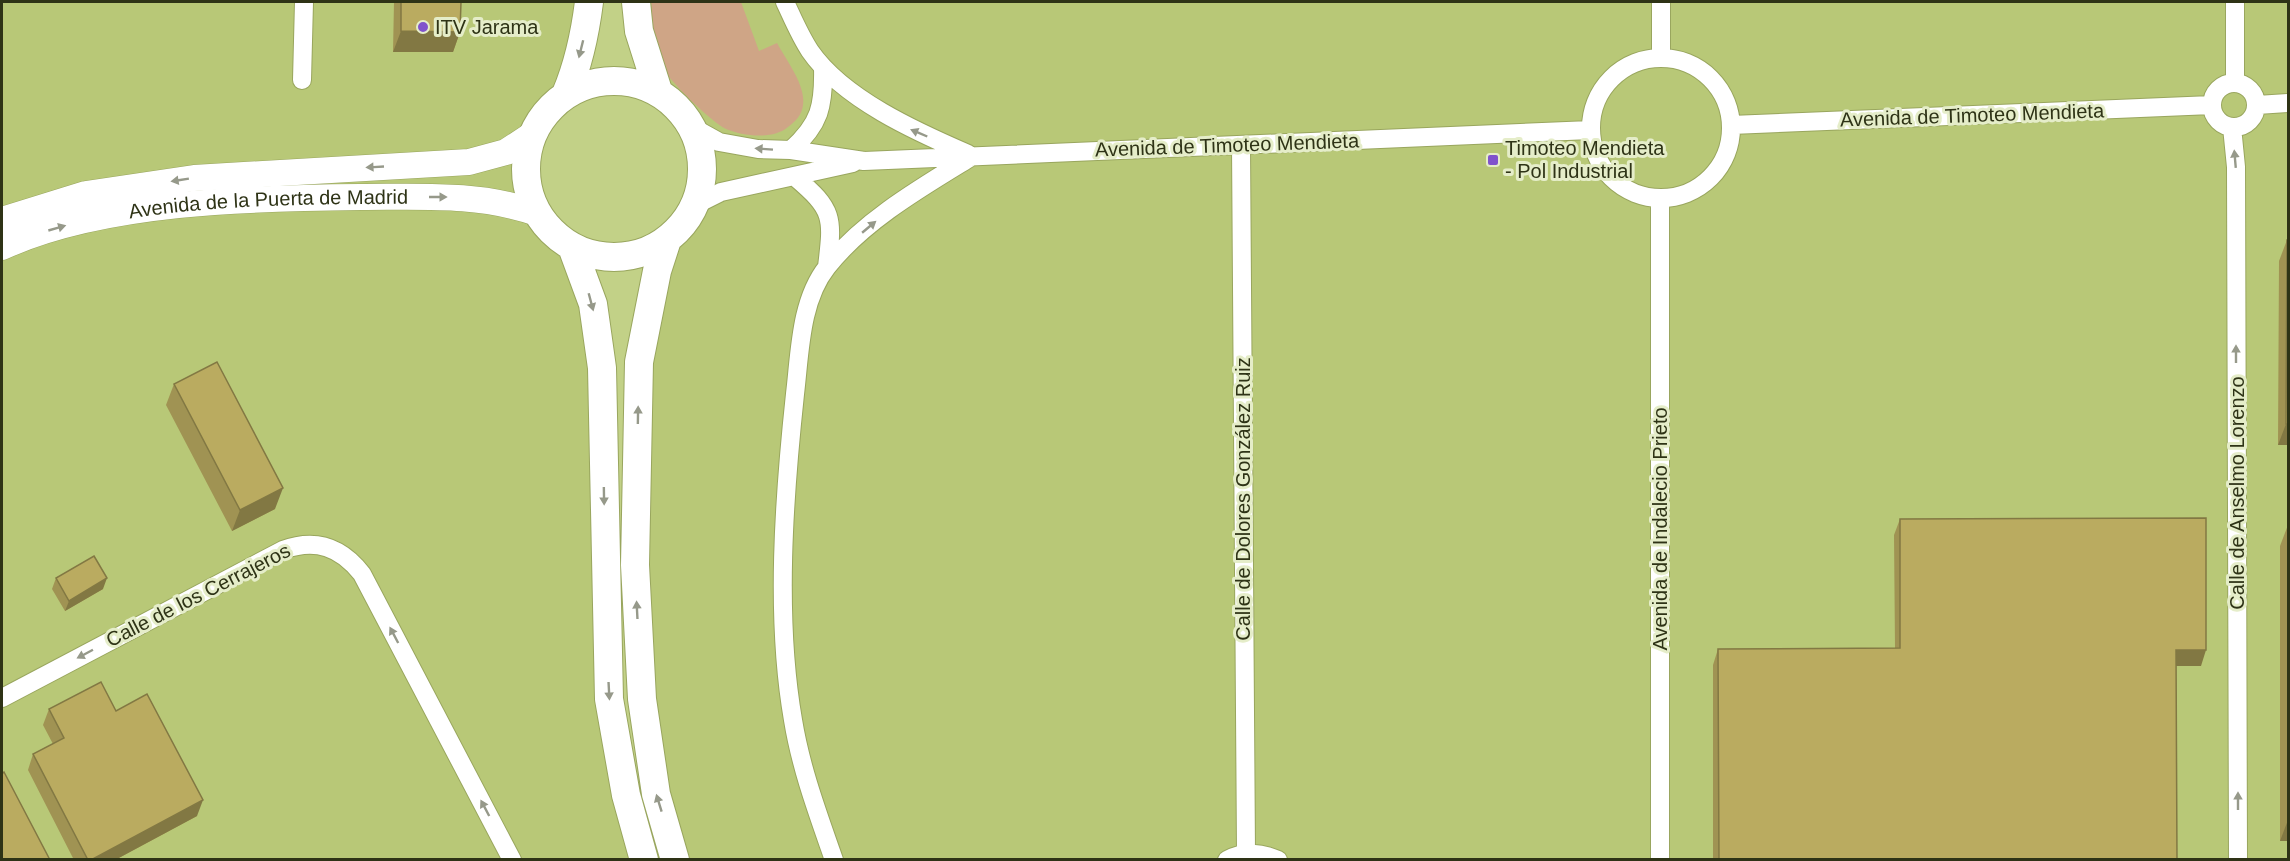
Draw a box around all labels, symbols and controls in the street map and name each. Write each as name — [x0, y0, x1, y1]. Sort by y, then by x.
place label: ITV Jarama — [435, 16, 539, 38]
marker: ITV Jarama — [416, 20, 430, 34]
one-way arrow — [576, 39, 586, 58]
street label: Avenida de Timoteo Mendieta — [1840, 99, 2105, 131]
one-way arrow — [910, 128, 928, 137]
street label: Avenida de Timoteo Mendieta — [1095, 129, 1360, 161]
place label: Timoteo Mendieta - Pol Industrial — [1505, 137, 1665, 182]
one-way arrow — [755, 144, 774, 154]
one-way arrow — [2230, 150, 2240, 169]
marker: Timoteo Mendieta - Pol Industrial — [1486, 153, 1500, 167]
one-way arrow — [365, 163, 384, 172]
one-way arrow — [171, 175, 190, 184]
street label: Avenida de la Puerta de Madrid — [127, 186, 408, 222]
one-way arrow — [429, 192, 448, 202]
one-way arrow — [861, 221, 876, 234]
one-way arrow — [48, 223, 66, 233]
one-way arrow — [587, 293, 597, 311]
one-way arrow — [2232, 345, 2241, 364]
street label: Calle de Dolores González Ruiz — [1232, 357, 1254, 641]
street label: Calle de Anselmo Lorenzo — [2226, 376, 2248, 610]
one-way arrow — [633, 406, 642, 425]
street label: Avenida de Indalecio Prieto — [1649, 407, 1671, 651]
one-way arrow — [599, 487, 609, 506]
street label: Calle de los Cerrajeros — [102, 539, 294, 651]
one-way arrow — [632, 601, 641, 620]
one-way arrow — [389, 626, 399, 643]
one-way arrow — [76, 649, 93, 659]
one-way arrow — [604, 682, 613, 701]
one-way arrow — [2233, 792, 2243, 811]
one-way arrow — [654, 794, 663, 812]
one-way arrow — [480, 799, 490, 816]

